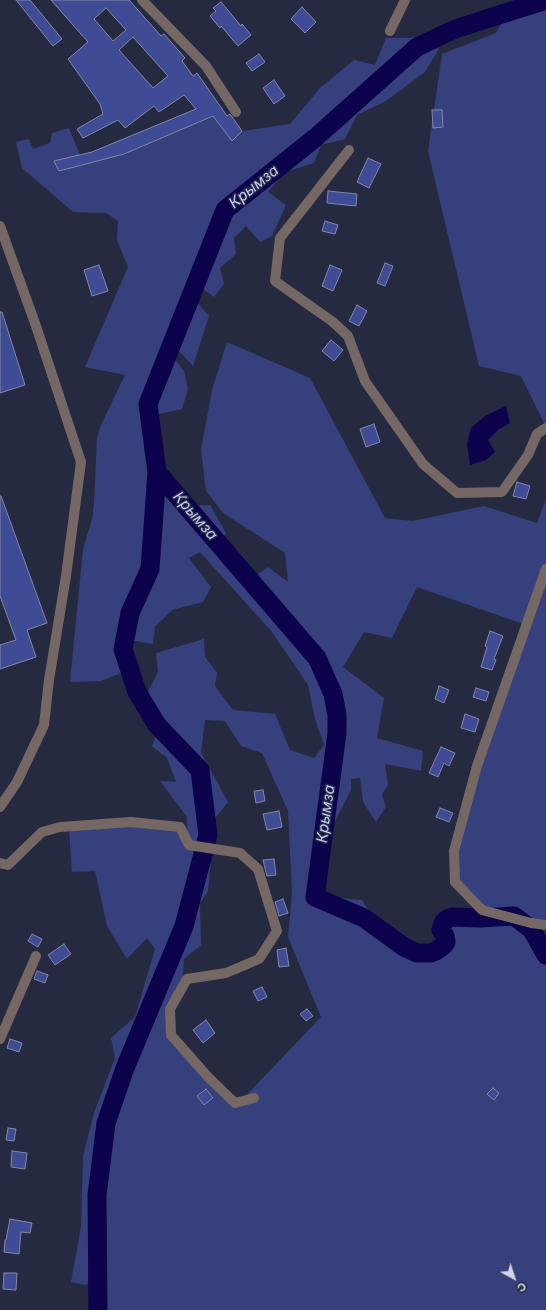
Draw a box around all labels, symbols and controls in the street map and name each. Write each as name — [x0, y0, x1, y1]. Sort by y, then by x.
water label: Крымза — [226, 162, 282, 212]
water label: Крымза — [169, 488, 221, 544]
water label: Крымза — [313, 784, 339, 844]
north arrow — [494, 1258, 534, 1298]
text: С — [514, 1279, 529, 1295]

